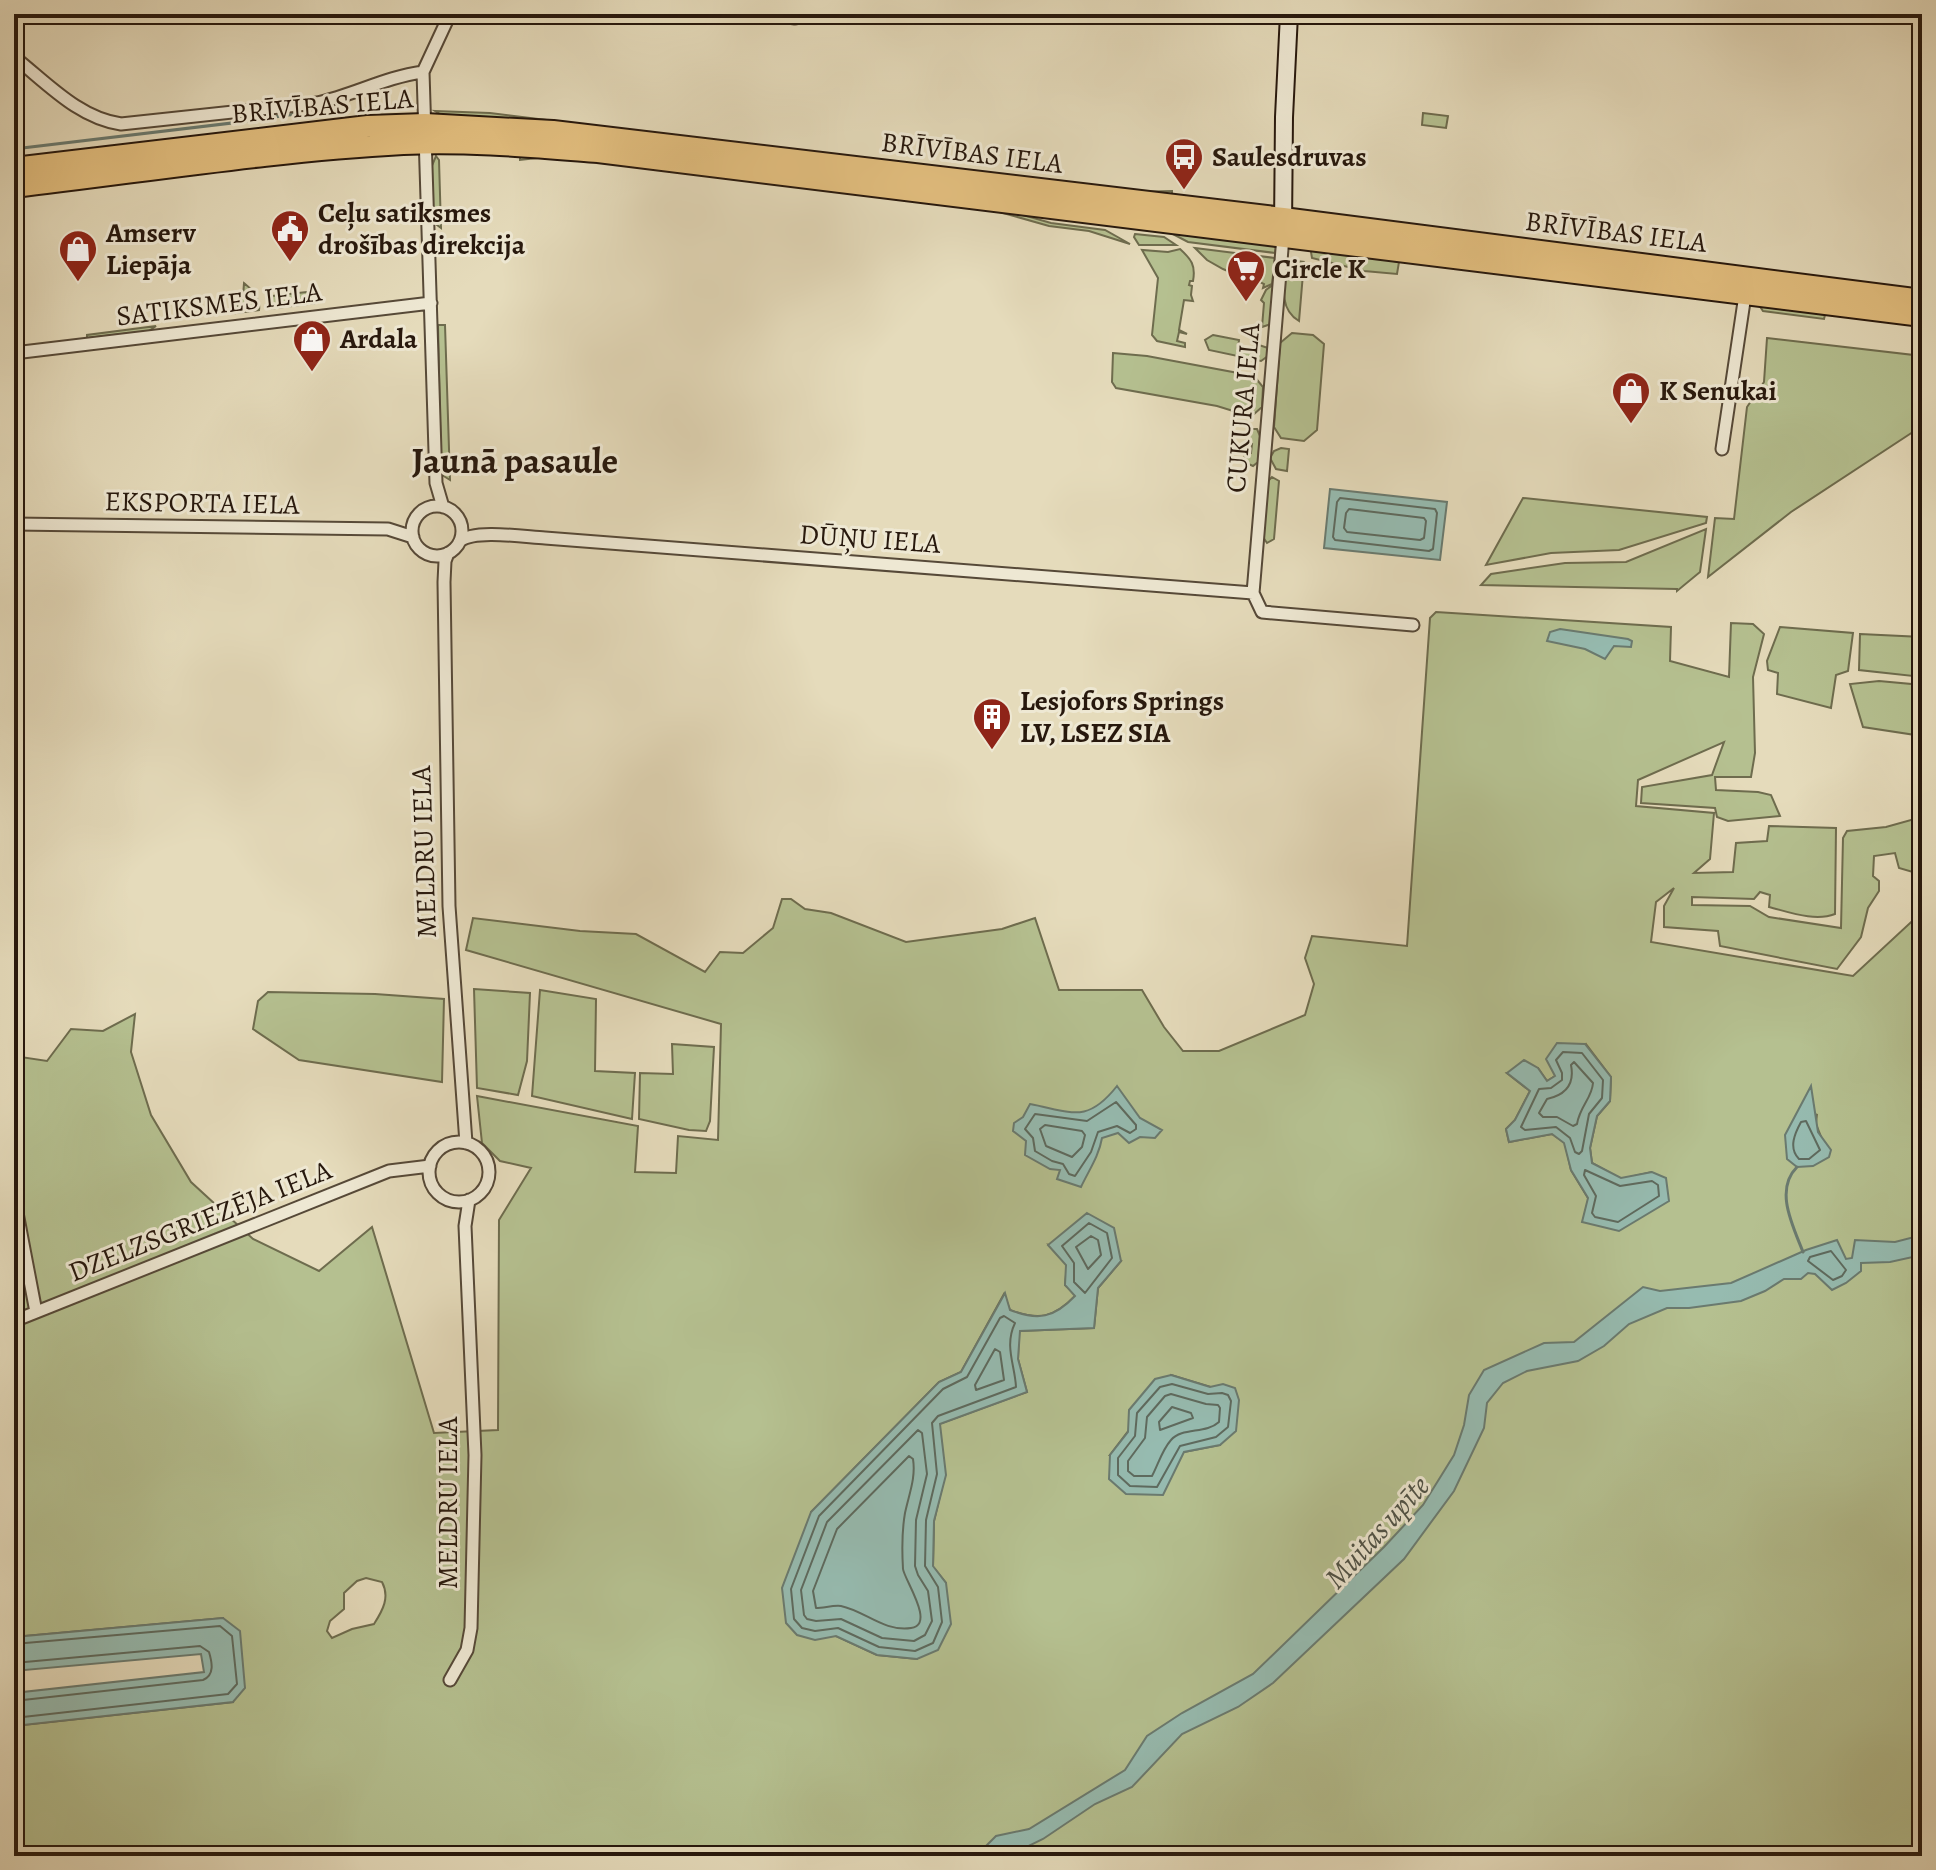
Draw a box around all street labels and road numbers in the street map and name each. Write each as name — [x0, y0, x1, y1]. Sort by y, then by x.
street label: BRĪVĪBAS IELA — [229, 79, 415, 133]
street label: BRĪVĪBAS IELA — [879, 123, 1066, 183]
street label: BRĪVĪBAS IELA — [1523, 202, 1710, 262]
street label: SATIKSMES IELA — [114, 272, 325, 335]
street label: CUKURA IELA — [1217, 321, 1269, 494]
street label: EKSPORTA IELA — [104, 482, 301, 524]
street label: DŪŅU IELA — [798, 515, 942, 563]
street label: MELDRU IELA — [402, 764, 446, 939]
street label: DZELZSGRIEZĒJA IELA — [63, 1151, 338, 1291]
street label: MELDRU IELA — [429, 1416, 467, 1589]

